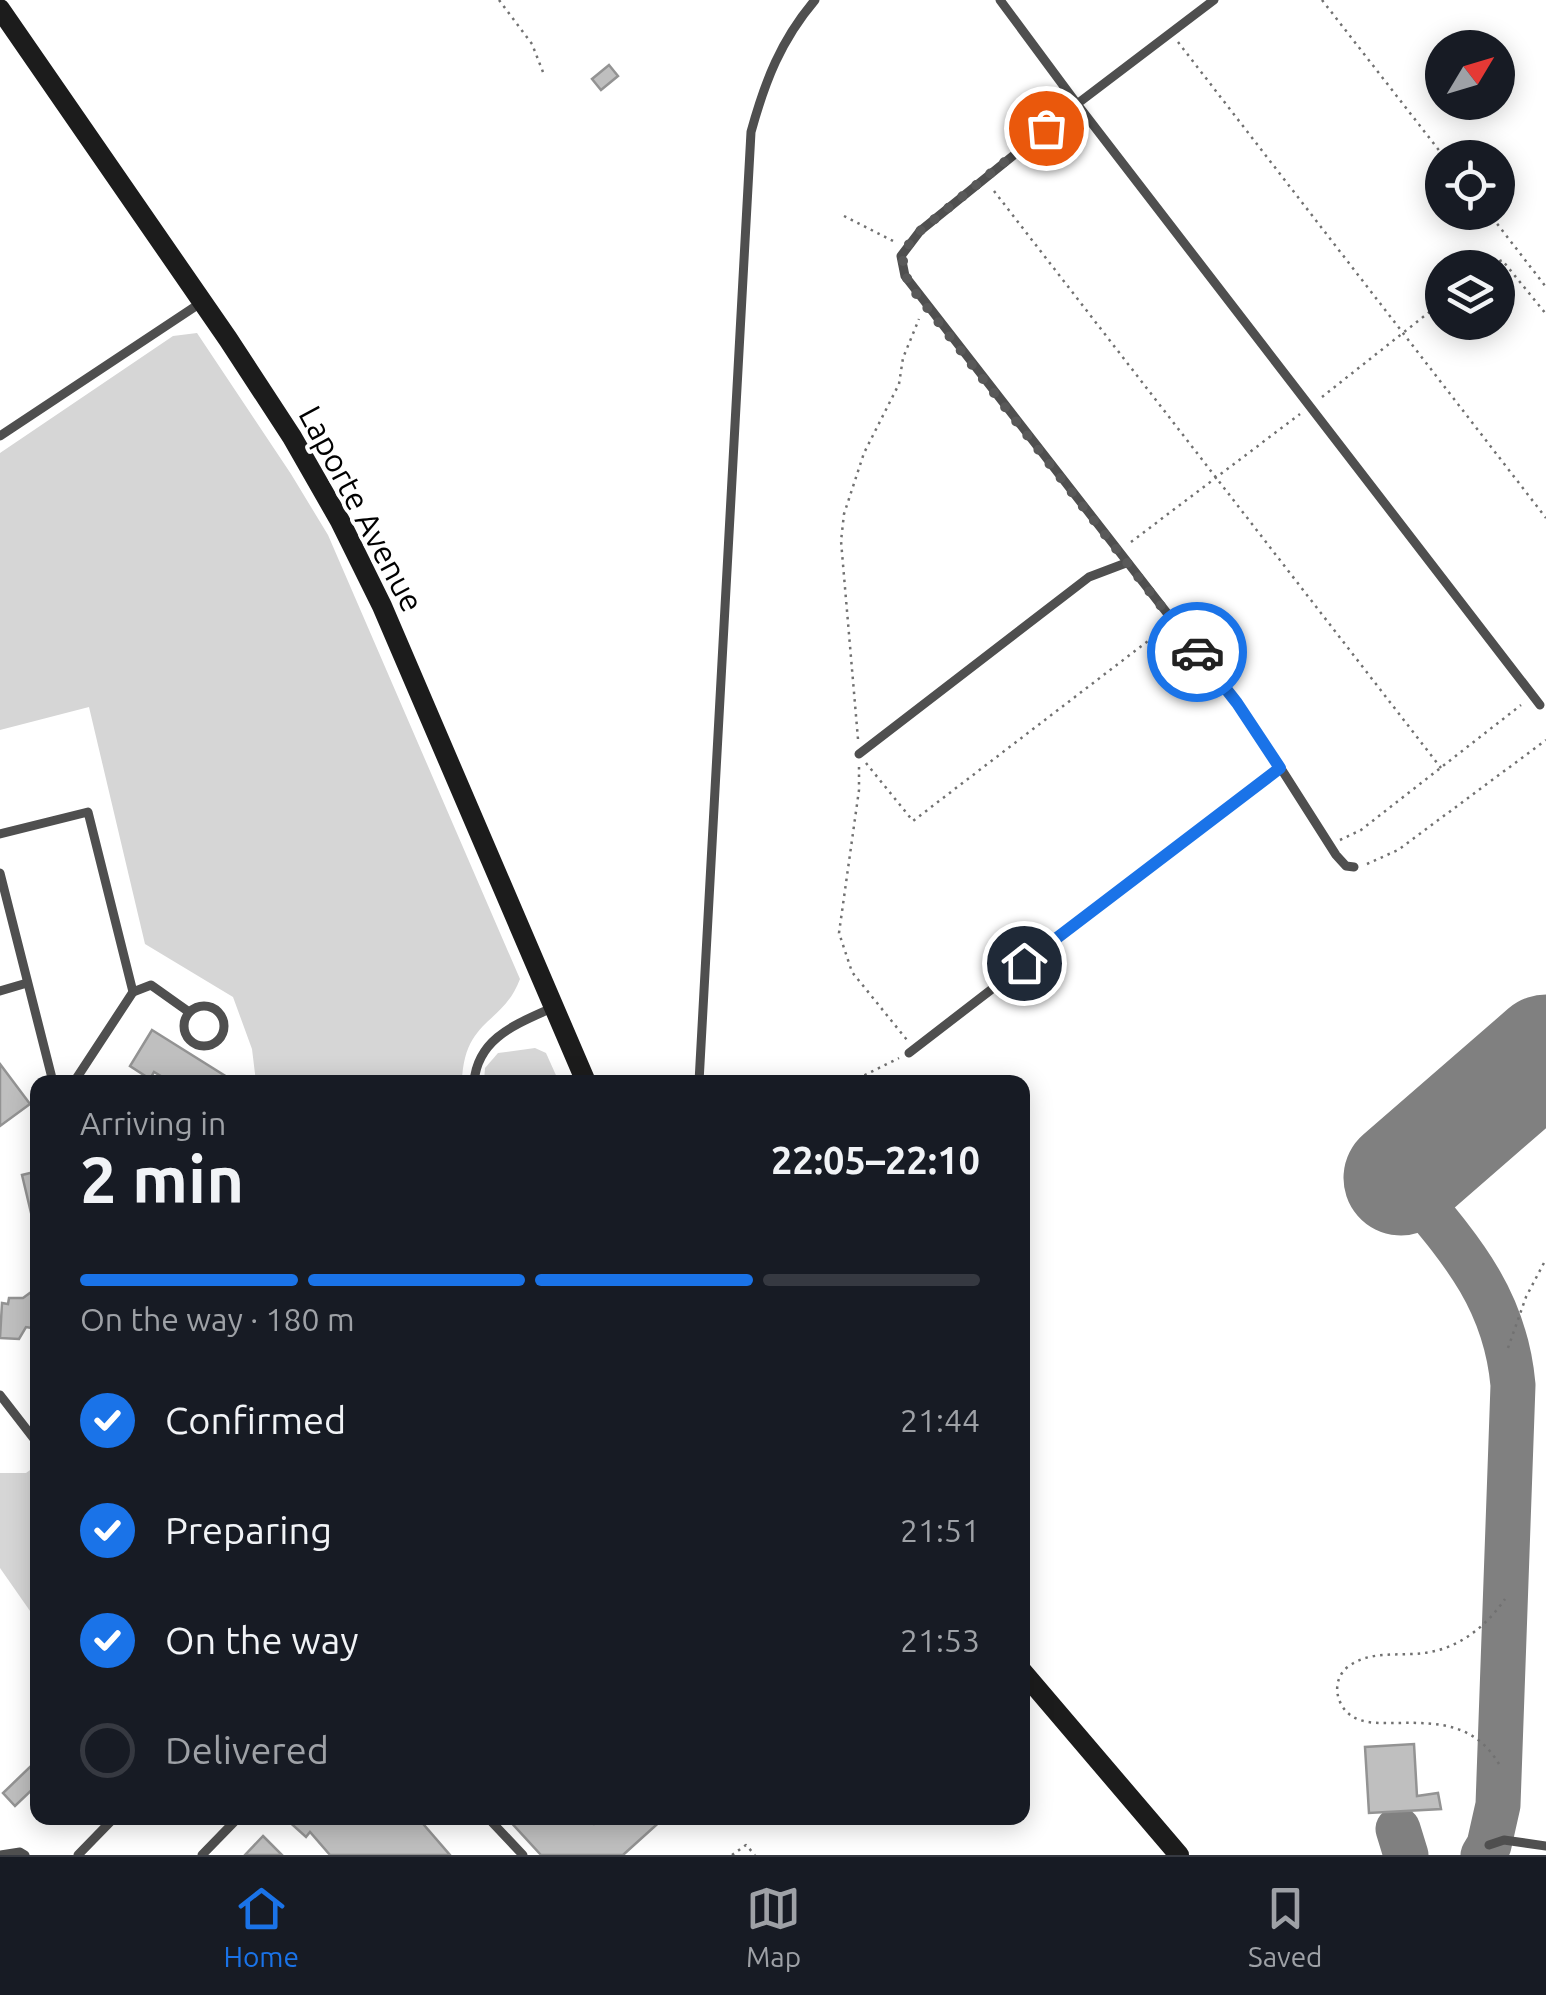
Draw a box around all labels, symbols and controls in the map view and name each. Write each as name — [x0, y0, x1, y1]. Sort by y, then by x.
north arrow — [1425, 30, 1515, 120]
map controls — [1425, 30, 1515, 340]
pin — [1004, 86, 1089, 171]
icon: bag — [1019, 101, 1074, 156]
button: locate — [1425, 140, 1515, 230]
button: layers — [1425, 250, 1515, 340]
street label: Laporte Avenue — [293, 400, 431, 617]
courier — [1147, 602, 1247, 702]
icon: car — [1170, 625, 1225, 680]
pin — [982, 921, 1067, 1006]
icon: home — [997, 936, 1052, 991]
text: Arriving in — [80, 1105, 226, 1141]
text: 22:05–22:10 — [771, 1139, 980, 1181]
text: 2 min — [80, 1142, 244, 1215]
text: On the way · 180 m — [80, 1301, 355, 1337]
icon: check — [80, 1393, 135, 1448]
text: Confirmed — [165, 1399, 346, 1441]
text: 21:44 — [900, 1402, 980, 1438]
icon: check — [80, 1503, 135, 1558]
text: Preparing — [165, 1509, 332, 1551]
text: 21:51 — [900, 1512, 980, 1548]
icon: check — [80, 1613, 135, 1668]
text: On the way — [165, 1619, 358, 1661]
text: 21:53 — [900, 1622, 980, 1658]
text: Delivered — [165, 1729, 329, 1771]
tab: Home — [223, 1881, 299, 1972]
tab: Map — [746, 1881, 801, 1972]
tab: Saved — [1248, 1881, 1323, 1972]

